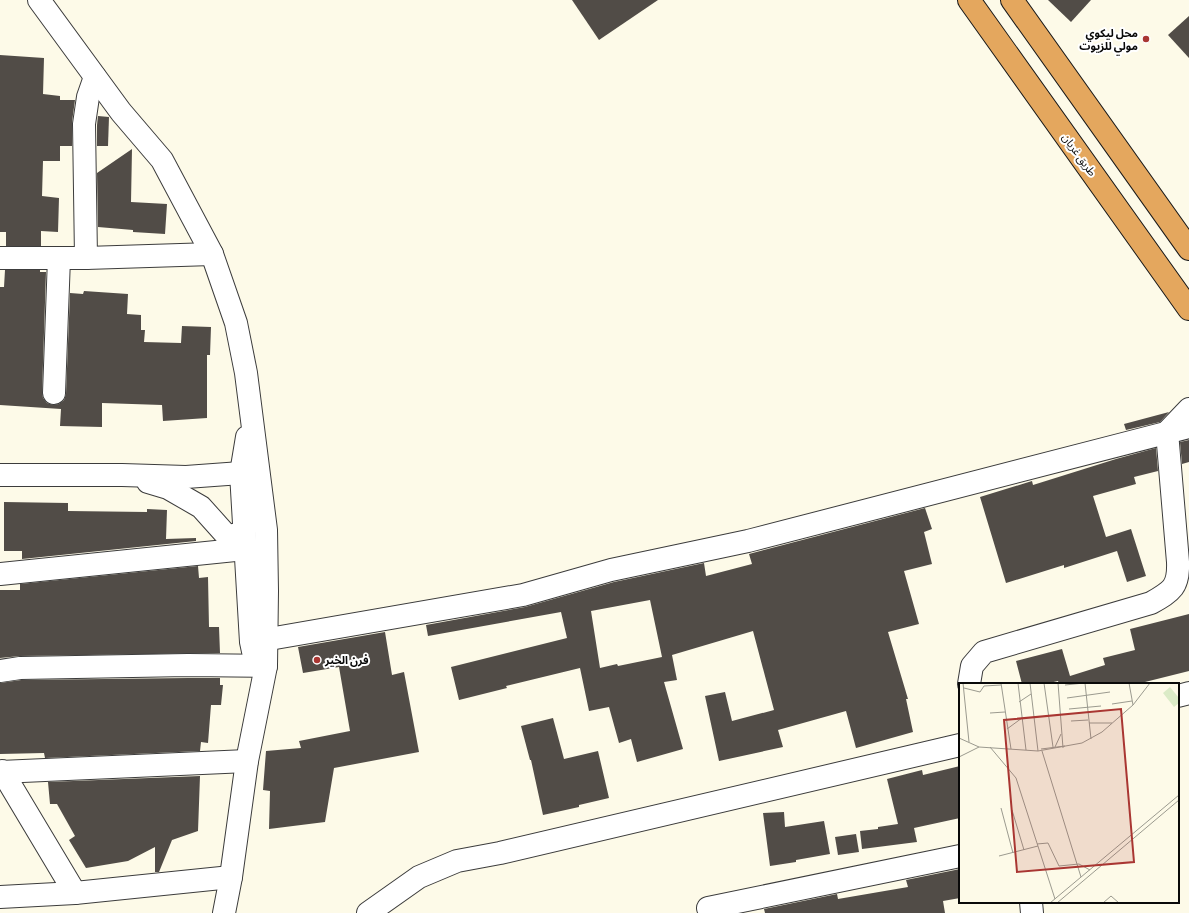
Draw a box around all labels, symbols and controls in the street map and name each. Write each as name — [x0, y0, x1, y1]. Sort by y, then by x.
place label: محل ليكوي مولي للزيوت — [1079, 27, 1138, 55]
marker: محل ليكوي مولي للزيوت — [1141, 34, 1151, 44]
street label: طريق غريان — [1059, 131, 1099, 179]
place label: فرن الخير — [324, 654, 369, 667]
marker: فرن الخير — [312, 655, 322, 665]
inset map — [959, 683, 1179, 903]

